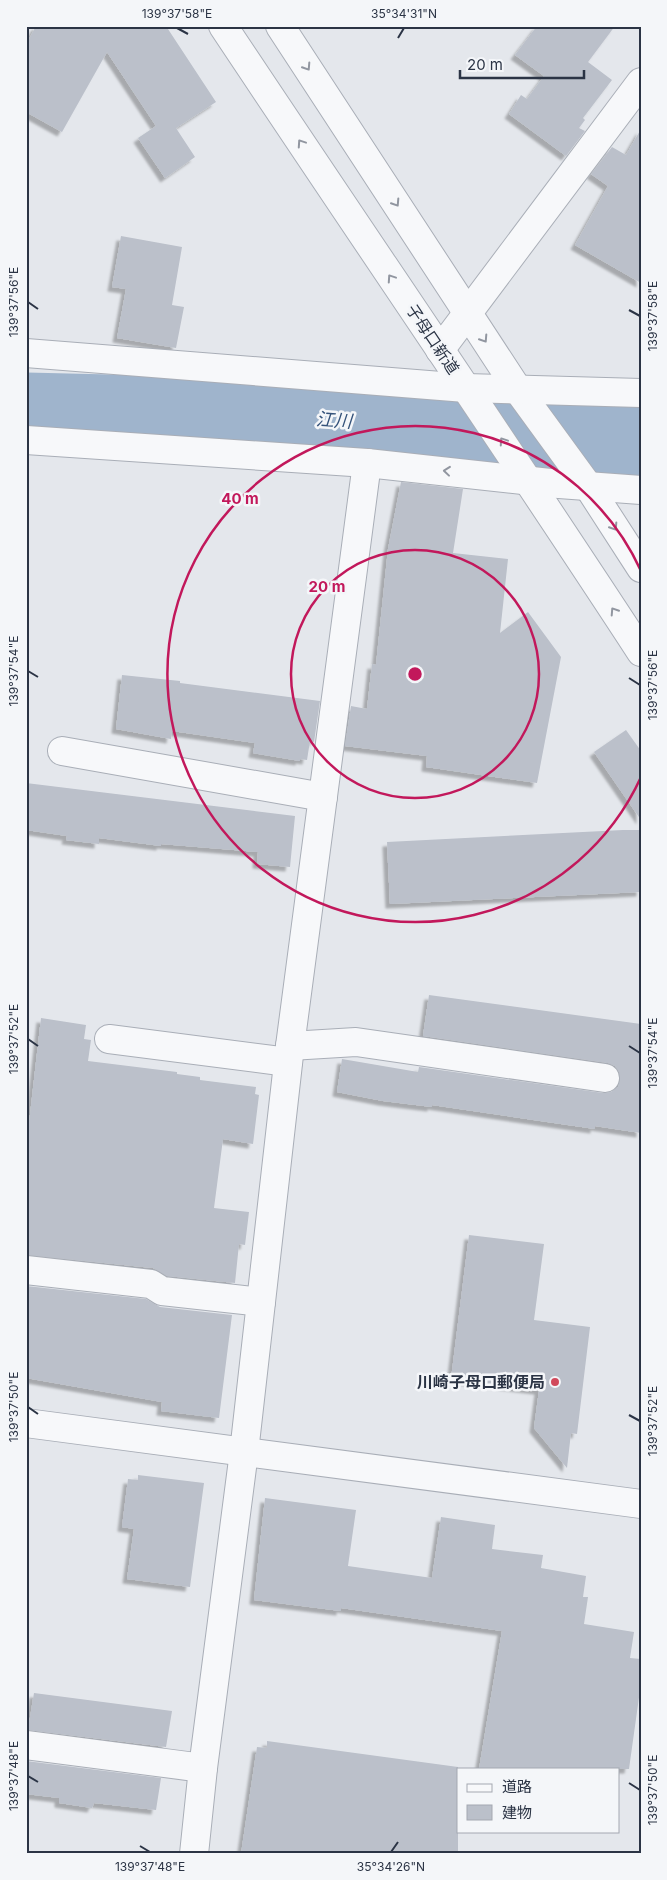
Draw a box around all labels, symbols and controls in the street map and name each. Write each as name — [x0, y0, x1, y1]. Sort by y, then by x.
text: 139°37'58"E — [142, 6, 212, 21]
text: 35°34'31"N — [371, 6, 437, 21]
scale bar — [460, 48, 583, 80]
text: 20 m — [467, 55, 503, 74]
one-way arrow — [301, 61, 310, 71]
one-way arrow — [298, 139, 307, 148]
one-way arrow — [389, 198, 399, 207]
text: 139°37'56"E — [6, 267, 21, 337]
one-way arrow — [388, 274, 397, 283]
text: 139°37'58"E — [645, 281, 660, 351]
street label: 子母口新道 — [402, 300, 464, 378]
one-way arrow — [478, 334, 488, 343]
water label: 江川 — [315, 408, 355, 432]
one-way arrow — [499, 437, 509, 446]
one-way arrow — [442, 466, 450, 477]
text: 40 m — [221, 489, 259, 508]
one-way arrow — [608, 521, 617, 531]
text: 20 m — [309, 577, 345, 596]
one-way arrow — [611, 608, 620, 617]
text: 139°37'54"E — [6, 636, 21, 706]
text: 139°37'56"E — [645, 650, 660, 720]
centre of rings — [406, 665, 424, 683]
text: 139°37'52"E — [6, 1004, 21, 1074]
text: 139°37'54"E — [645, 1018, 660, 1088]
text: 139°37'50"E — [6, 1372, 21, 1442]
place label: 川崎子母口郵便局 — [417, 1372, 545, 1392]
marker: 川崎子母口郵便局 — [549, 1376, 561, 1388]
text: 139°37'52"E — [645, 1386, 660, 1456]
text: 139°37'48"E — [6, 1741, 21, 1811]
text: 139°37'50"E — [645, 1755, 660, 1825]
legend — [457, 1768, 620, 1832]
text: 道路 — [502, 1777, 532, 1796]
text: 建物 — [502, 1803, 532, 1822]
text: 139°37'48"E — [115, 1859, 185, 1874]
text: 35°34'26"N — [357, 1859, 425, 1874]

